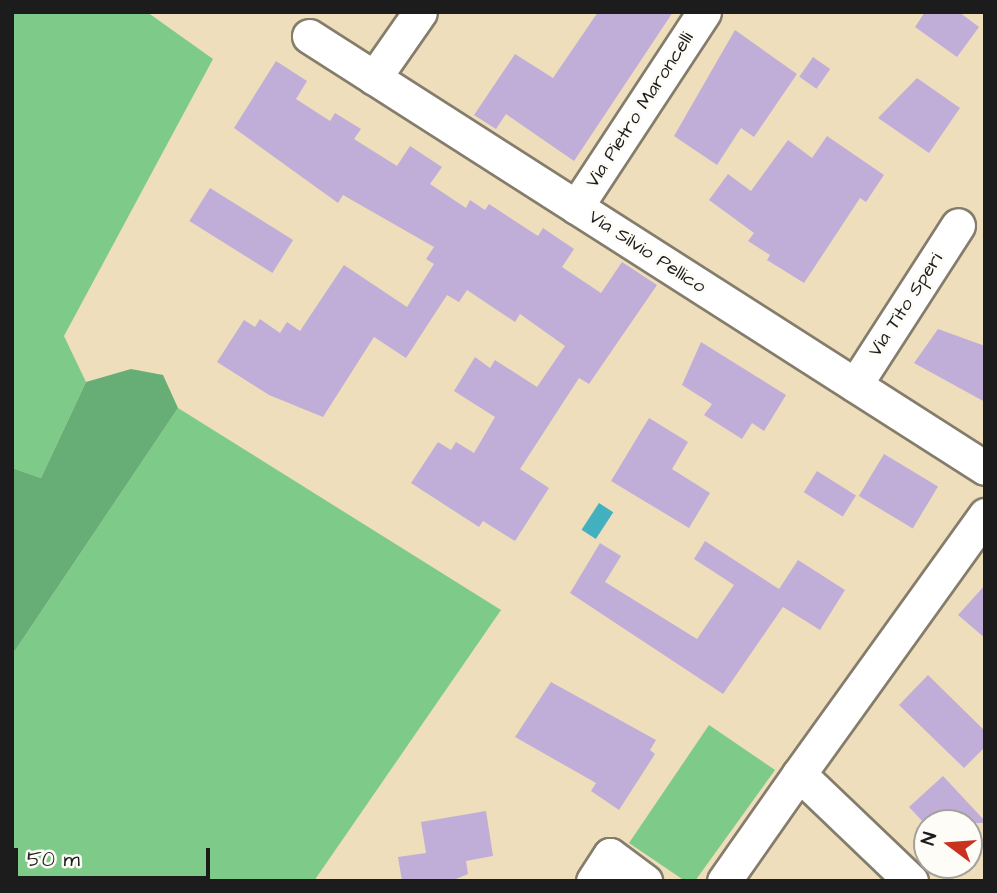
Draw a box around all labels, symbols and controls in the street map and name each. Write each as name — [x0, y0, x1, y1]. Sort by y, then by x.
street label: Via Pietro Maroncelli — [581, 28, 699, 192]
street label: Via Silvio Pellico — [584, 206, 710, 298]
street label: Via Tito Speri — [864, 249, 948, 361]
north arrow — [913, 809, 983, 879]
text: N — [915, 829, 944, 848]
scale bar — [18, 834, 214, 878]
text: 50 m — [27, 845, 80, 874]

